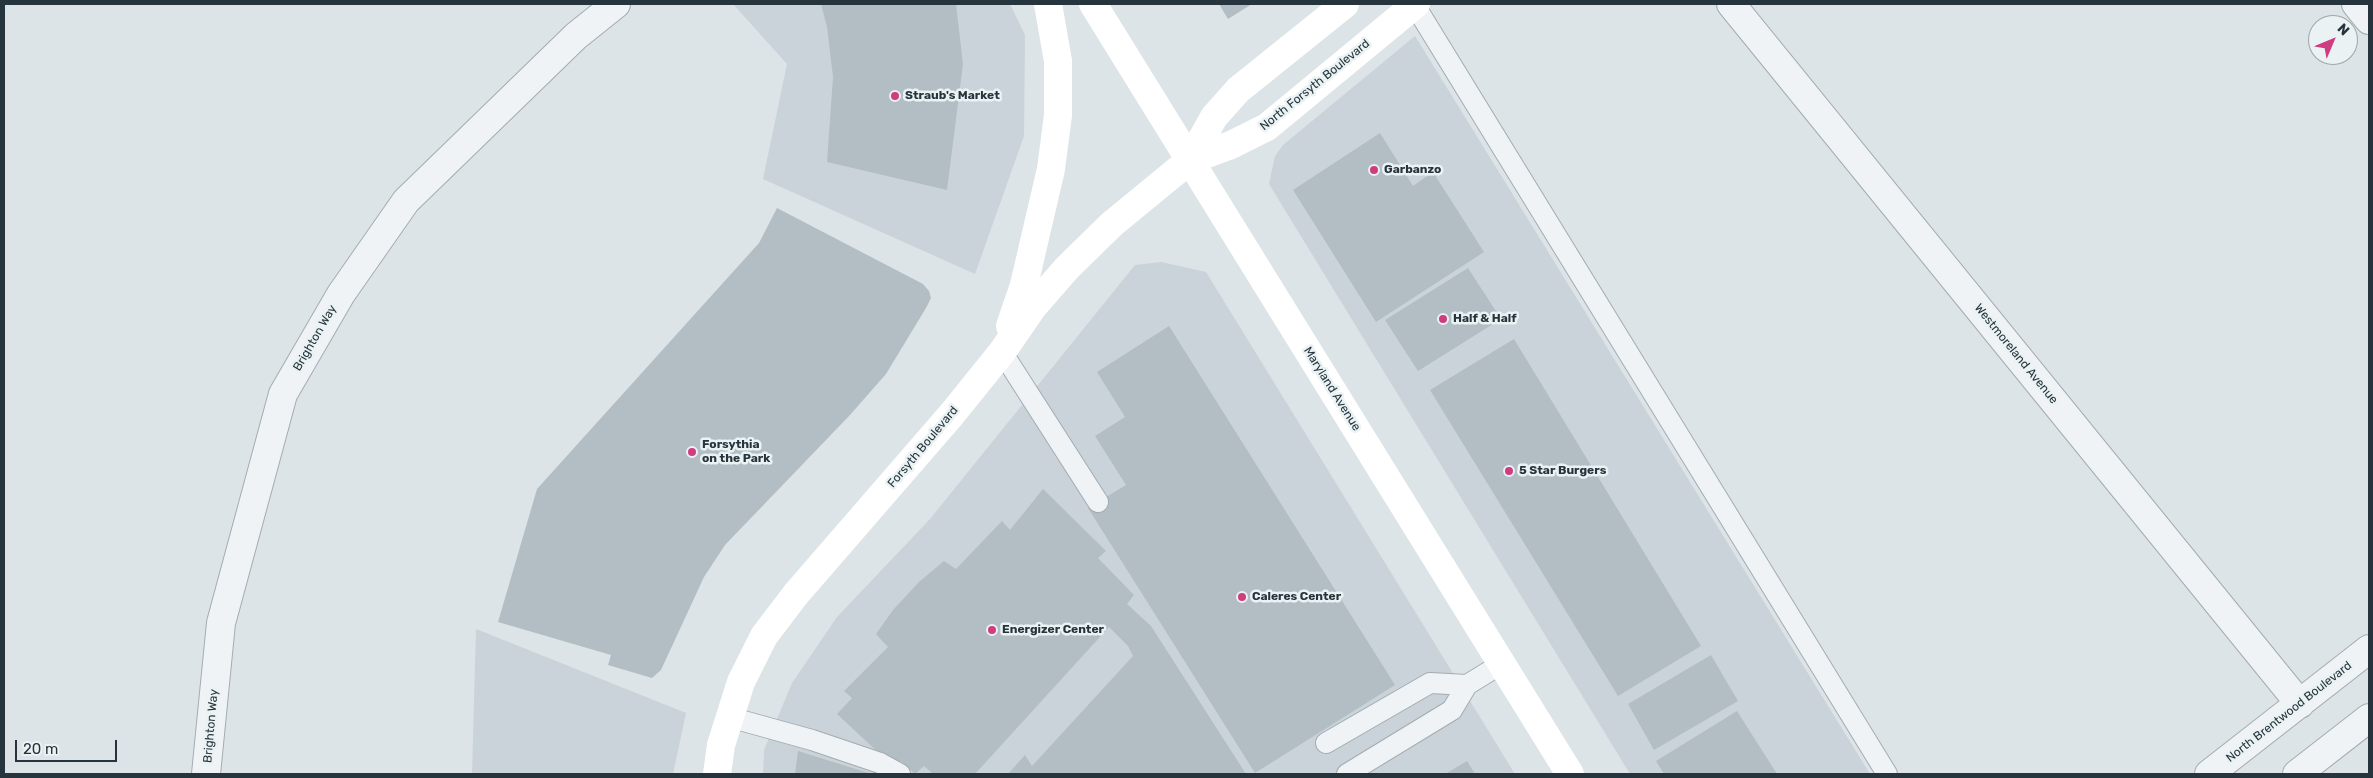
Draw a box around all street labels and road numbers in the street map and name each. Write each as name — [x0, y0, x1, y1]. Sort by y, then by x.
street label: North Forsyth Boulevard — [1257, 36, 1373, 134]
street label: Westmoreland Avenue — [1971, 301, 2061, 407]
street label: Brighton Way — [290, 302, 340, 374]
street label: Maryland Avenue — [1300, 344, 1364, 434]
street label: Forsyth Boulevard — [885, 403, 961, 491]
street label: North Brentwood Boulevard — [2223, 659, 2355, 765]
street label: Brighton Way — [201, 688, 221, 764]

